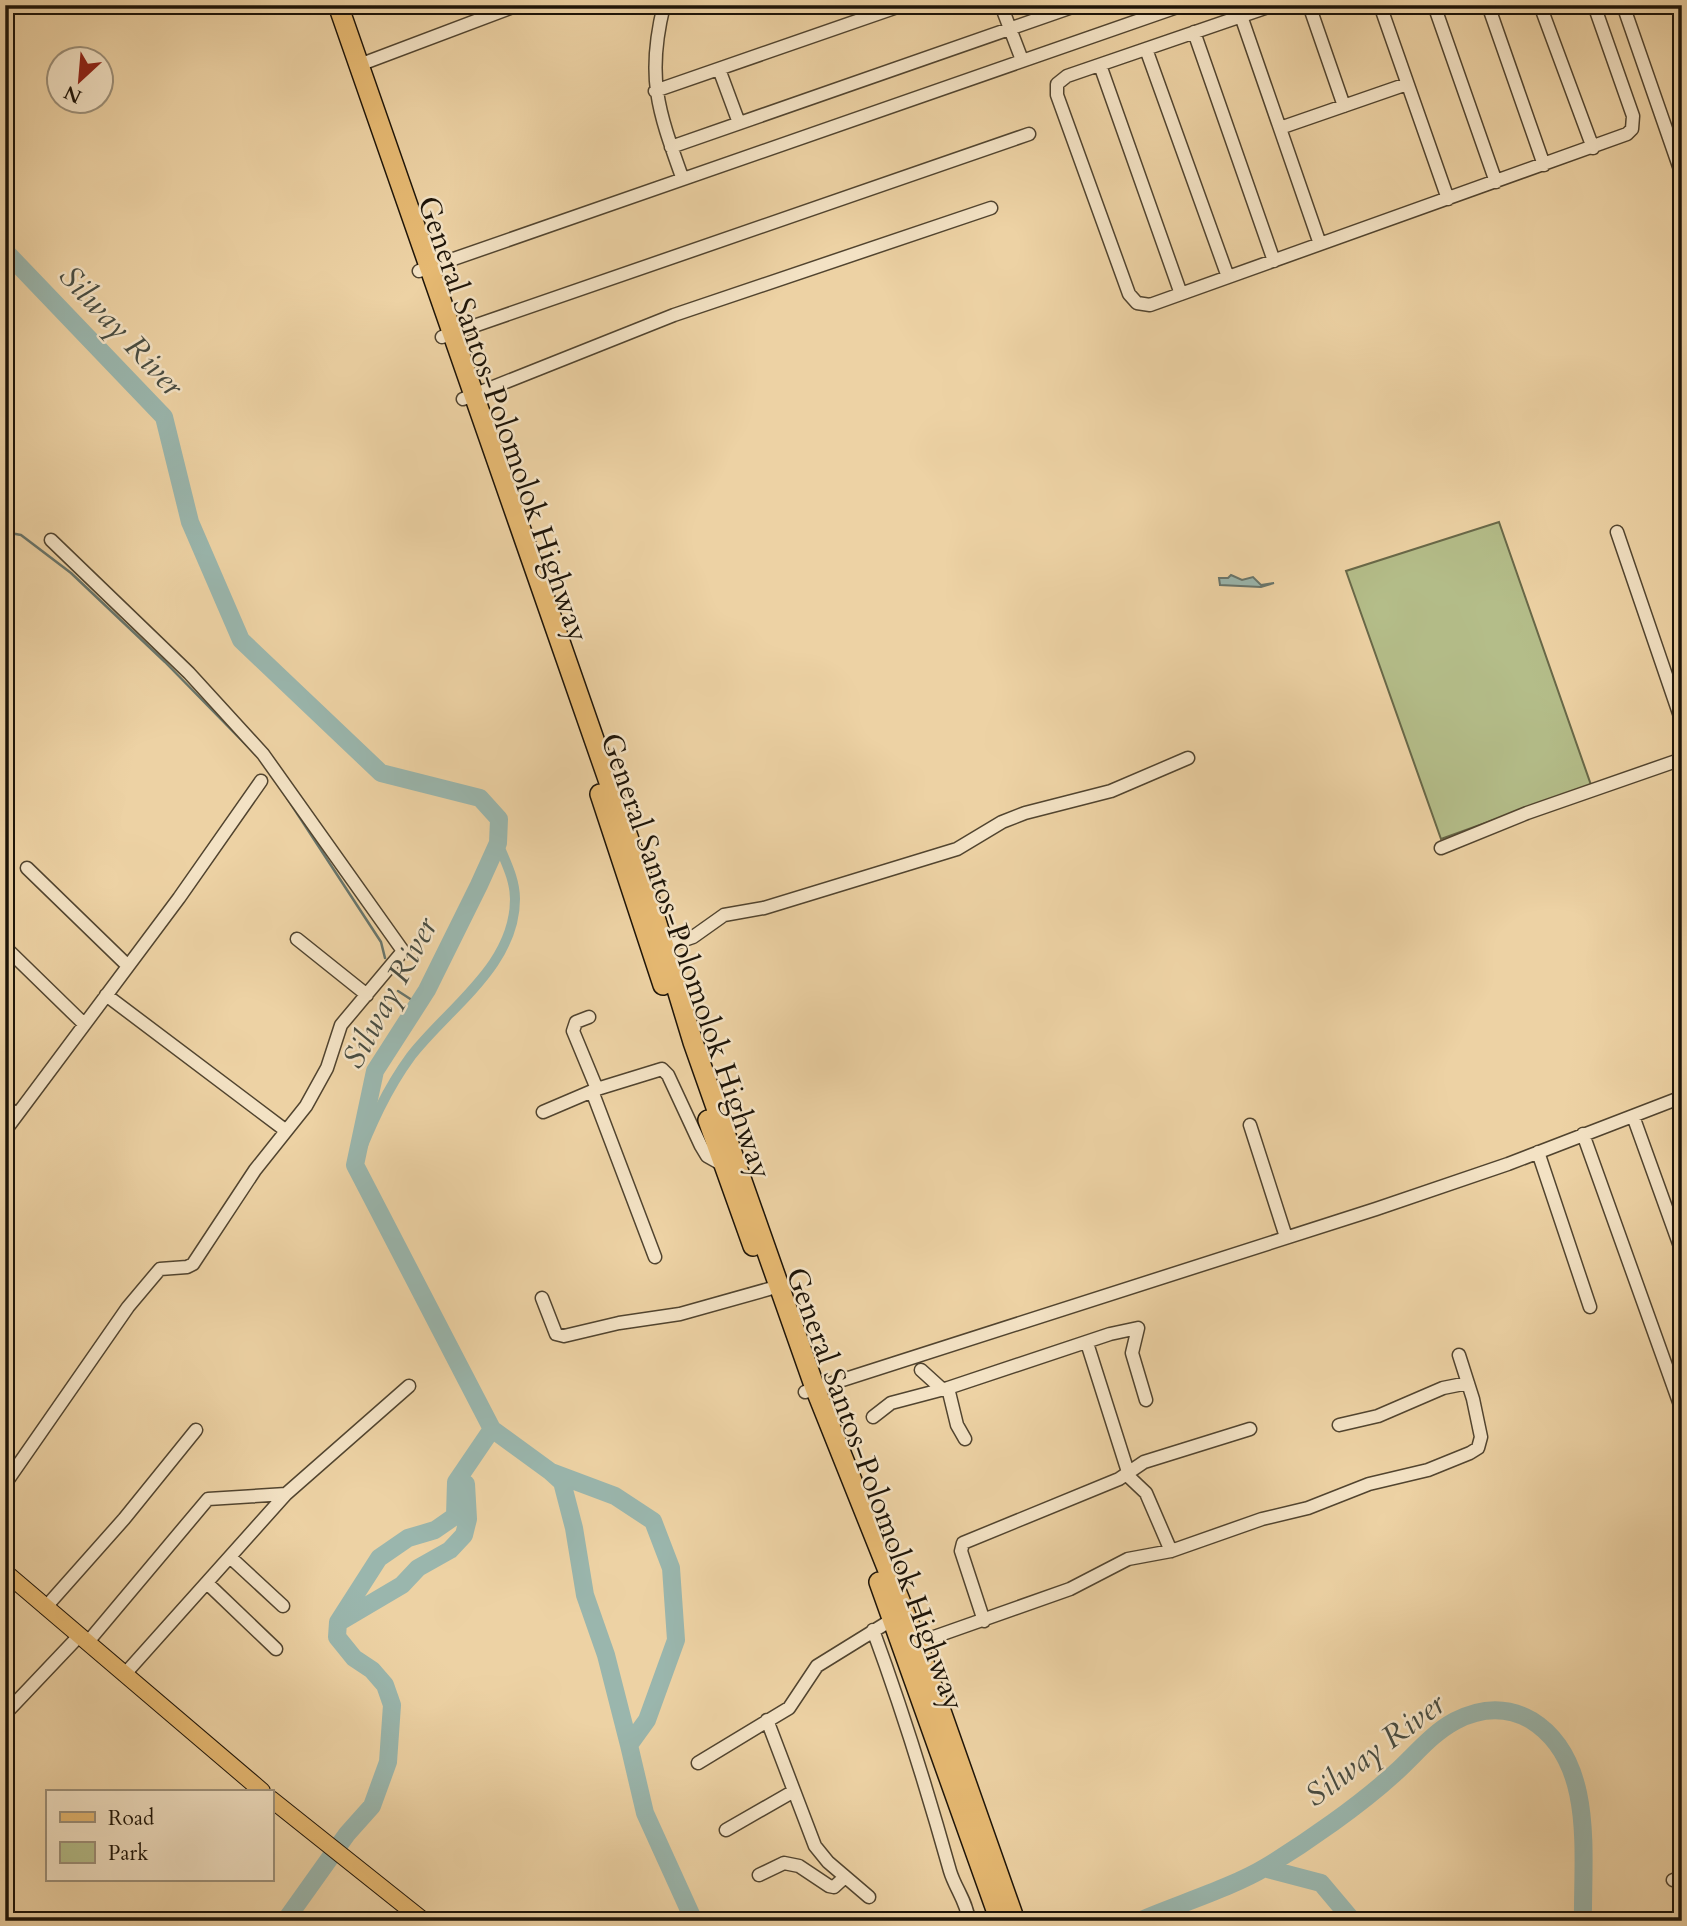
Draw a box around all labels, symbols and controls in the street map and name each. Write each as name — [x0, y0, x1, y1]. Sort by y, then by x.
north arrow — [46, 46, 116, 116]
text: N — [59, 79, 86, 110]
street label: General Santos-Polomolok Highway — [407, 191, 599, 647]
water label: Silway River — [49, 256, 194, 408]
street label: General Santos-Polomolok Highway — [590, 728, 782, 1184]
water label: Silway River — [332, 908, 449, 1076]
street label: General Santos-Polomolok Highway — [776, 1262, 974, 1716]
water label: Silway River — [1296, 1682, 1455, 1817]
legend — [46, 1790, 273, 1881]
text: Road — [108, 1804, 154, 1833]
text: Park — [108, 1839, 149, 1868]

